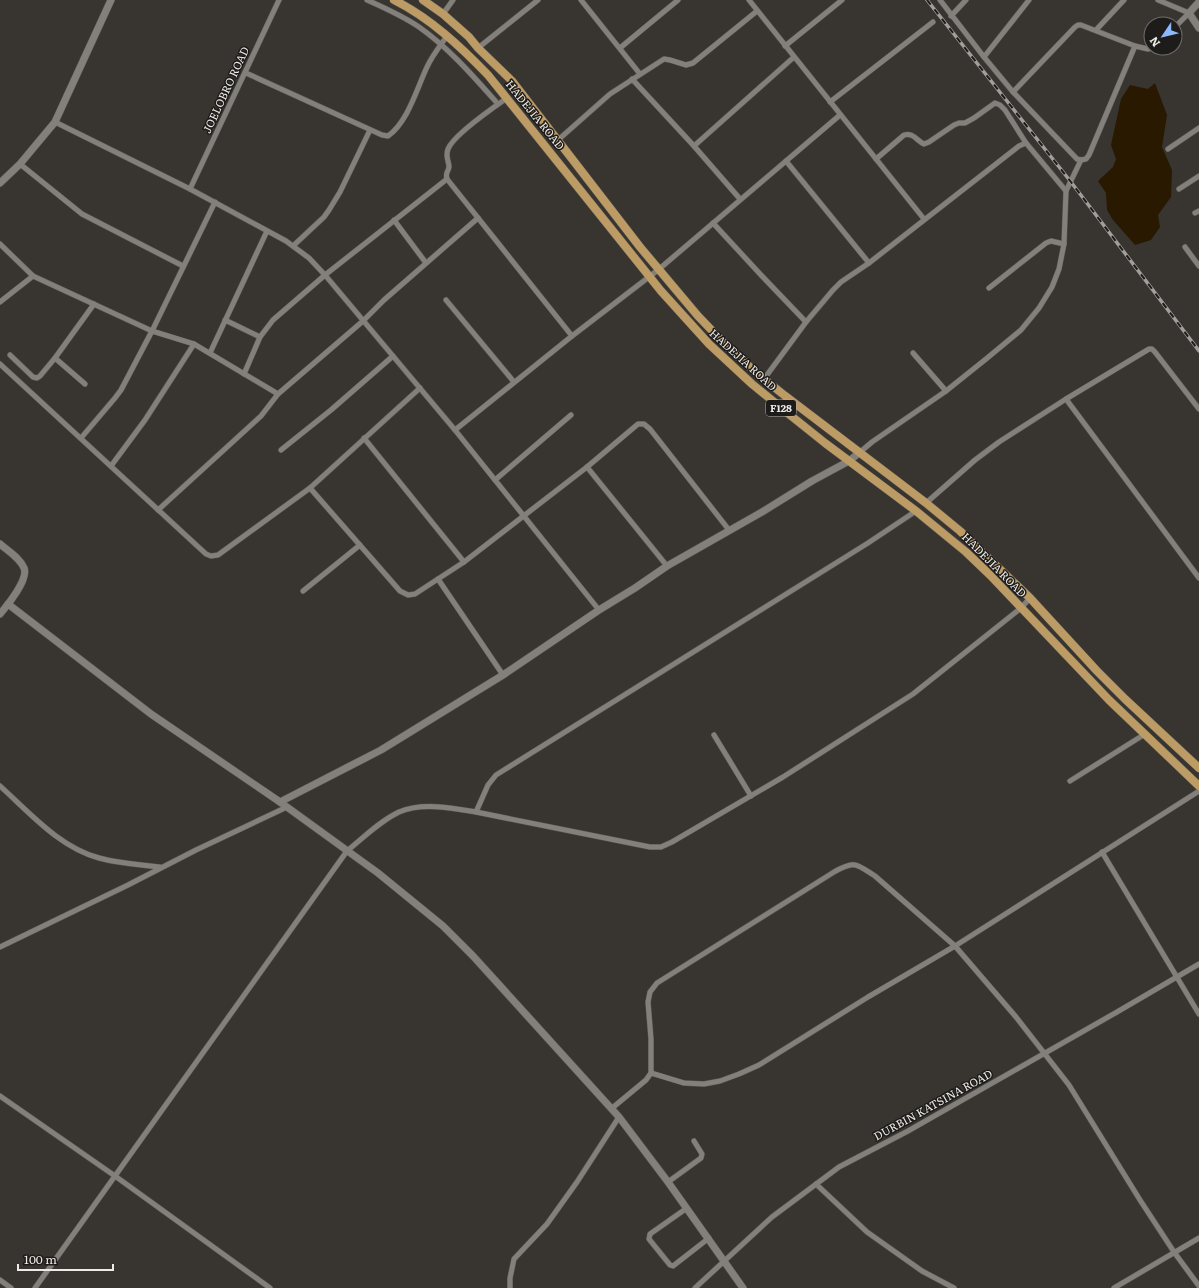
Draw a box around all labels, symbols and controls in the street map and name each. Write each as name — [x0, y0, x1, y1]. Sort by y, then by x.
north arrow — [1143, 16, 1183, 56]
text: N — [1145, 34, 1163, 51]
street label: JOELOBRO ROAD — [198, 44, 252, 136]
street label: HADEJIA ROAD — [503, 76, 569, 153]
street label: HADEJIA ROAD — [707, 325, 781, 394]
road number: F128 — [766, 400, 796, 416]
street label: HADEJIA ROAD — [959, 528, 1031, 600]
street label: DURBIN KATSINA ROAD — [870, 1065, 995, 1143]
scale bar — [18, 1246, 113, 1272]
text: 100 m — [24, 1250, 57, 1268]

